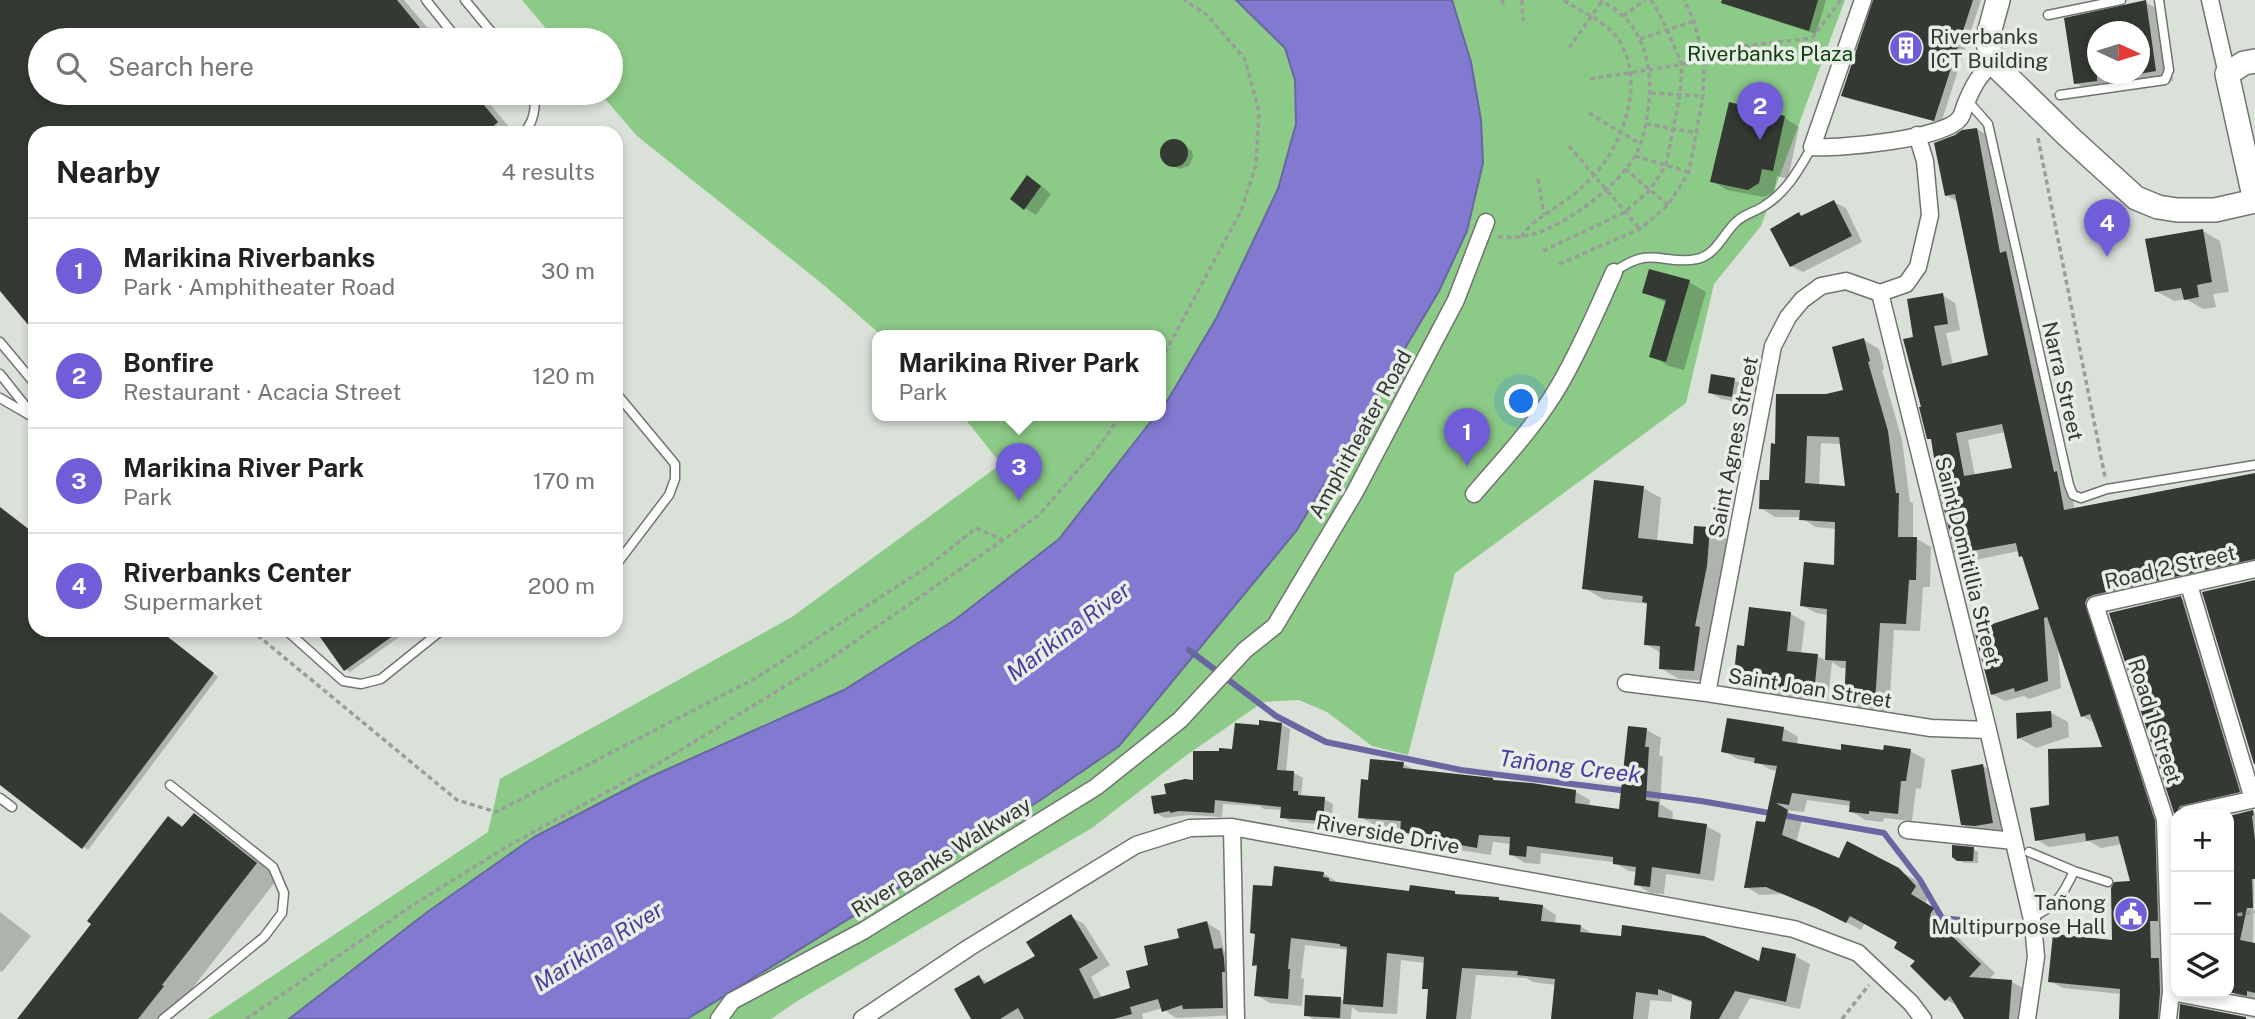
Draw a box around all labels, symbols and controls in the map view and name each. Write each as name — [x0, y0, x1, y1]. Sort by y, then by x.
north arrow — [2087, 21, 2150, 84]
place label: Riverbanks ICT Building — [1930, 24, 2048, 73]
search box — [28, 28, 623, 105]
building icon: Riverbanks ICT Building — [1887, 29, 1925, 67]
park label: Riverbanks Plaza — [1687, 41, 1853, 66]
icon: search — [52, 48, 90, 86]
text: Search here — [108, 51, 254, 82]
pin: 2 — [1737, 82, 1783, 140]
text: Nearby — [56, 154, 160, 190]
text: 4 results — [501, 158, 595, 185]
pin: 4 — [2084, 199, 2130, 257]
text: Marikina Riverbanks — [123, 242, 375, 273]
text: 1 — [74, 257, 84, 284]
text: 30 m — [541, 257, 595, 284]
text: Park · Amphitheater Road — [123, 273, 395, 300]
street label: Narra Street — [2037, 319, 2089, 443]
popup — [872, 330, 1166, 421]
street label: Amphitheater Road — [1303, 345, 1417, 523]
text: Bonfire — [123, 347, 214, 378]
text: Marikina River Park — [898, 347, 1140, 378]
street label: Saint Agnes Street — [1703, 354, 1763, 540]
text: 2 — [72, 362, 86, 389]
text: 120 m — [532, 362, 595, 389]
text: Restaurant · Acacia Street — [123, 378, 402, 405]
text: Park — [898, 378, 948, 405]
your location — [1504, 384, 1538, 418]
pin: 1 — [1444, 408, 1490, 466]
pin: 3 — [996, 443, 1042, 501]
text: Marikina River Park — [123, 452, 364, 483]
street label: Saint Domitillia Street — [1930, 454, 2006, 668]
text: 3 — [71, 467, 87, 494]
text: 170 m — [533, 467, 595, 494]
text: Park — [123, 483, 172, 510]
street label: Road 2 Street — [2102, 540, 2238, 594]
text: Riverbanks Center — [123, 557, 351, 588]
text: 4 — [71, 572, 87, 599]
text: 200 m — [528, 572, 595, 599]
water label: Marikina River — [1001, 576, 1135, 686]
text: Supermarket — [123, 588, 263, 615]
street label: Road 1 Street — [2123, 655, 2187, 787]
street label: Saint Joan Street — [1726, 663, 1894, 713]
water label: Tañong Creek — [1498, 744, 1643, 788]
street label: River Banks Walkway — [847, 792, 1035, 922]
street label: Riverside Drive — [1314, 809, 1462, 859]
map controls — [2171, 809, 2234, 998]
button: + — [2171, 809, 2234, 872]
button: − — [2171, 872, 2234, 935]
place label: Tañong Multipurpose Hall — [1931, 890, 2106, 939]
water label: Marikina River — [528, 895, 668, 997]
public building icon: Tañong Multipurpose Hall — [2112, 895, 2150, 933]
button: layers — [2171, 935, 2234, 998]

